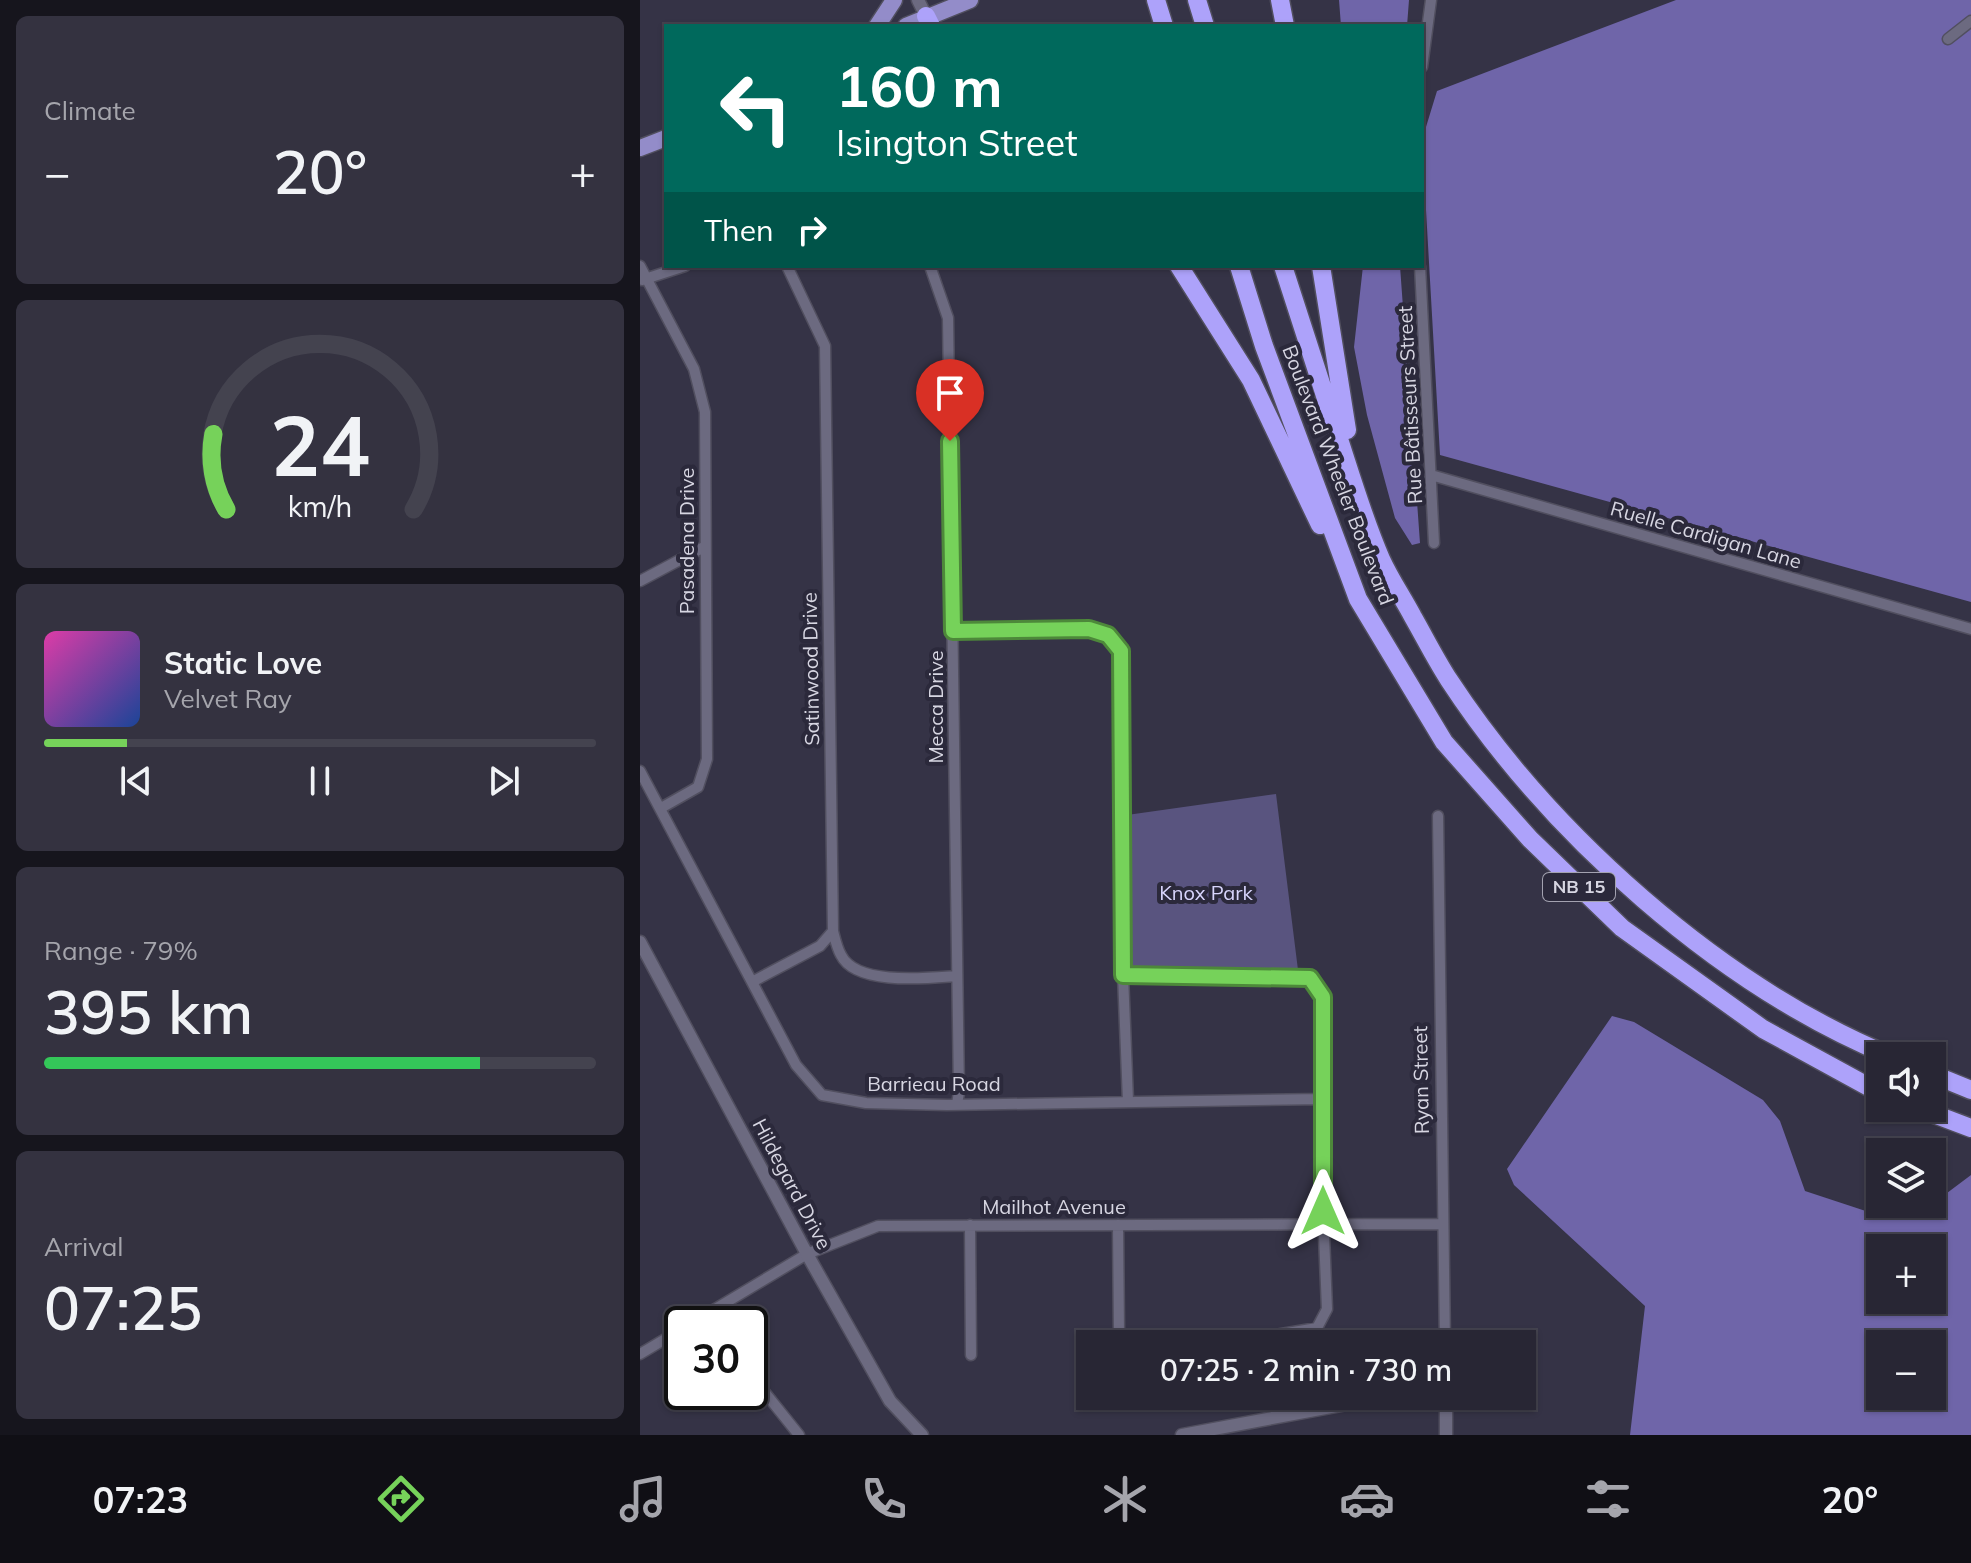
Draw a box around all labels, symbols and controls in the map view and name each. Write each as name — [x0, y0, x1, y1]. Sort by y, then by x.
text: 160 m — [836, 51, 1003, 121]
icon: left — [704, 56, 808, 160]
text: Climate — [44, 94, 136, 127]
text: Isington Street — [836, 120, 1078, 165]
text: 20° — [273, 134, 367, 209]
text: − — [44, 145, 70, 200]
text: + — [570, 145, 596, 200]
icon: right — [790, 208, 834, 252]
text: Then — [704, 211, 774, 249]
street label: Rue Bâtisseurs Street — [1392, 305, 1427, 505]
street label: Boulevard Wheeler Boulevard — [1277, 341, 1400, 608]
pin — [916, 359, 984, 441]
icon: arrive — [928, 371, 972, 415]
text: 24 — [270, 391, 370, 496]
street label: Pasadena Drive — [674, 468, 699, 614]
text: km/h — [288, 488, 352, 524]
street label: Ruelle Cardigan Lane — [1608, 495, 1805, 574]
street label: Satinwood Drive — [797, 592, 824, 746]
text: Static Love — [164, 644, 322, 682]
street label: Mecca Drive — [923, 650, 948, 764]
text: Velvet Ray — [164, 682, 292, 715]
icon: previous — [114, 759, 158, 803]
icon: pause — [298, 759, 342, 803]
icon: next — [482, 759, 526, 803]
road number: NB 15 — [1543, 873, 1615, 901]
park label: Knox Park — [1159, 880, 1253, 905]
text: Range · 79% — [44, 934, 198, 967]
text: 395 km — [44, 974, 253, 1049]
street label: Ryan Street — [1407, 1026, 1434, 1134]
map controls — [1866, 1042, 1946, 1410]
button: sound — [1866, 1042, 1946, 1122]
street label: Barrieau Road — [867, 1071, 1001, 1096]
street label: Hildegard Drive — [747, 1114, 837, 1253]
button: layers — [1866, 1138, 1946, 1218]
position arrow — [1281, 1169, 1365, 1253]
street label: Mailhot Avenue — [982, 1194, 1126, 1219]
text: Arrival — [44, 1230, 124, 1263]
button: + — [1866, 1234, 1946, 1314]
text: 07:25 — [44, 1270, 202, 1345]
speed limit sign: 30 — [664, 1306, 768, 1410]
button: − — [1866, 1330, 1946, 1410]
text: 07:25 · 2 min · 730 m — [1160, 1351, 1452, 1389]
icon: directions — [373, 1471, 429, 1527]
icon: music — [615, 1471, 671, 1527]
icon: phone — [856, 1471, 912, 1527]
icon: climate — [1097, 1471, 1153, 1527]
icon: car — [1339, 1471, 1395, 1527]
icon: filters — [1580, 1471, 1636, 1527]
text: 07:23 — [93, 1477, 188, 1522]
text: 20° — [1821, 1477, 1878, 1522]

